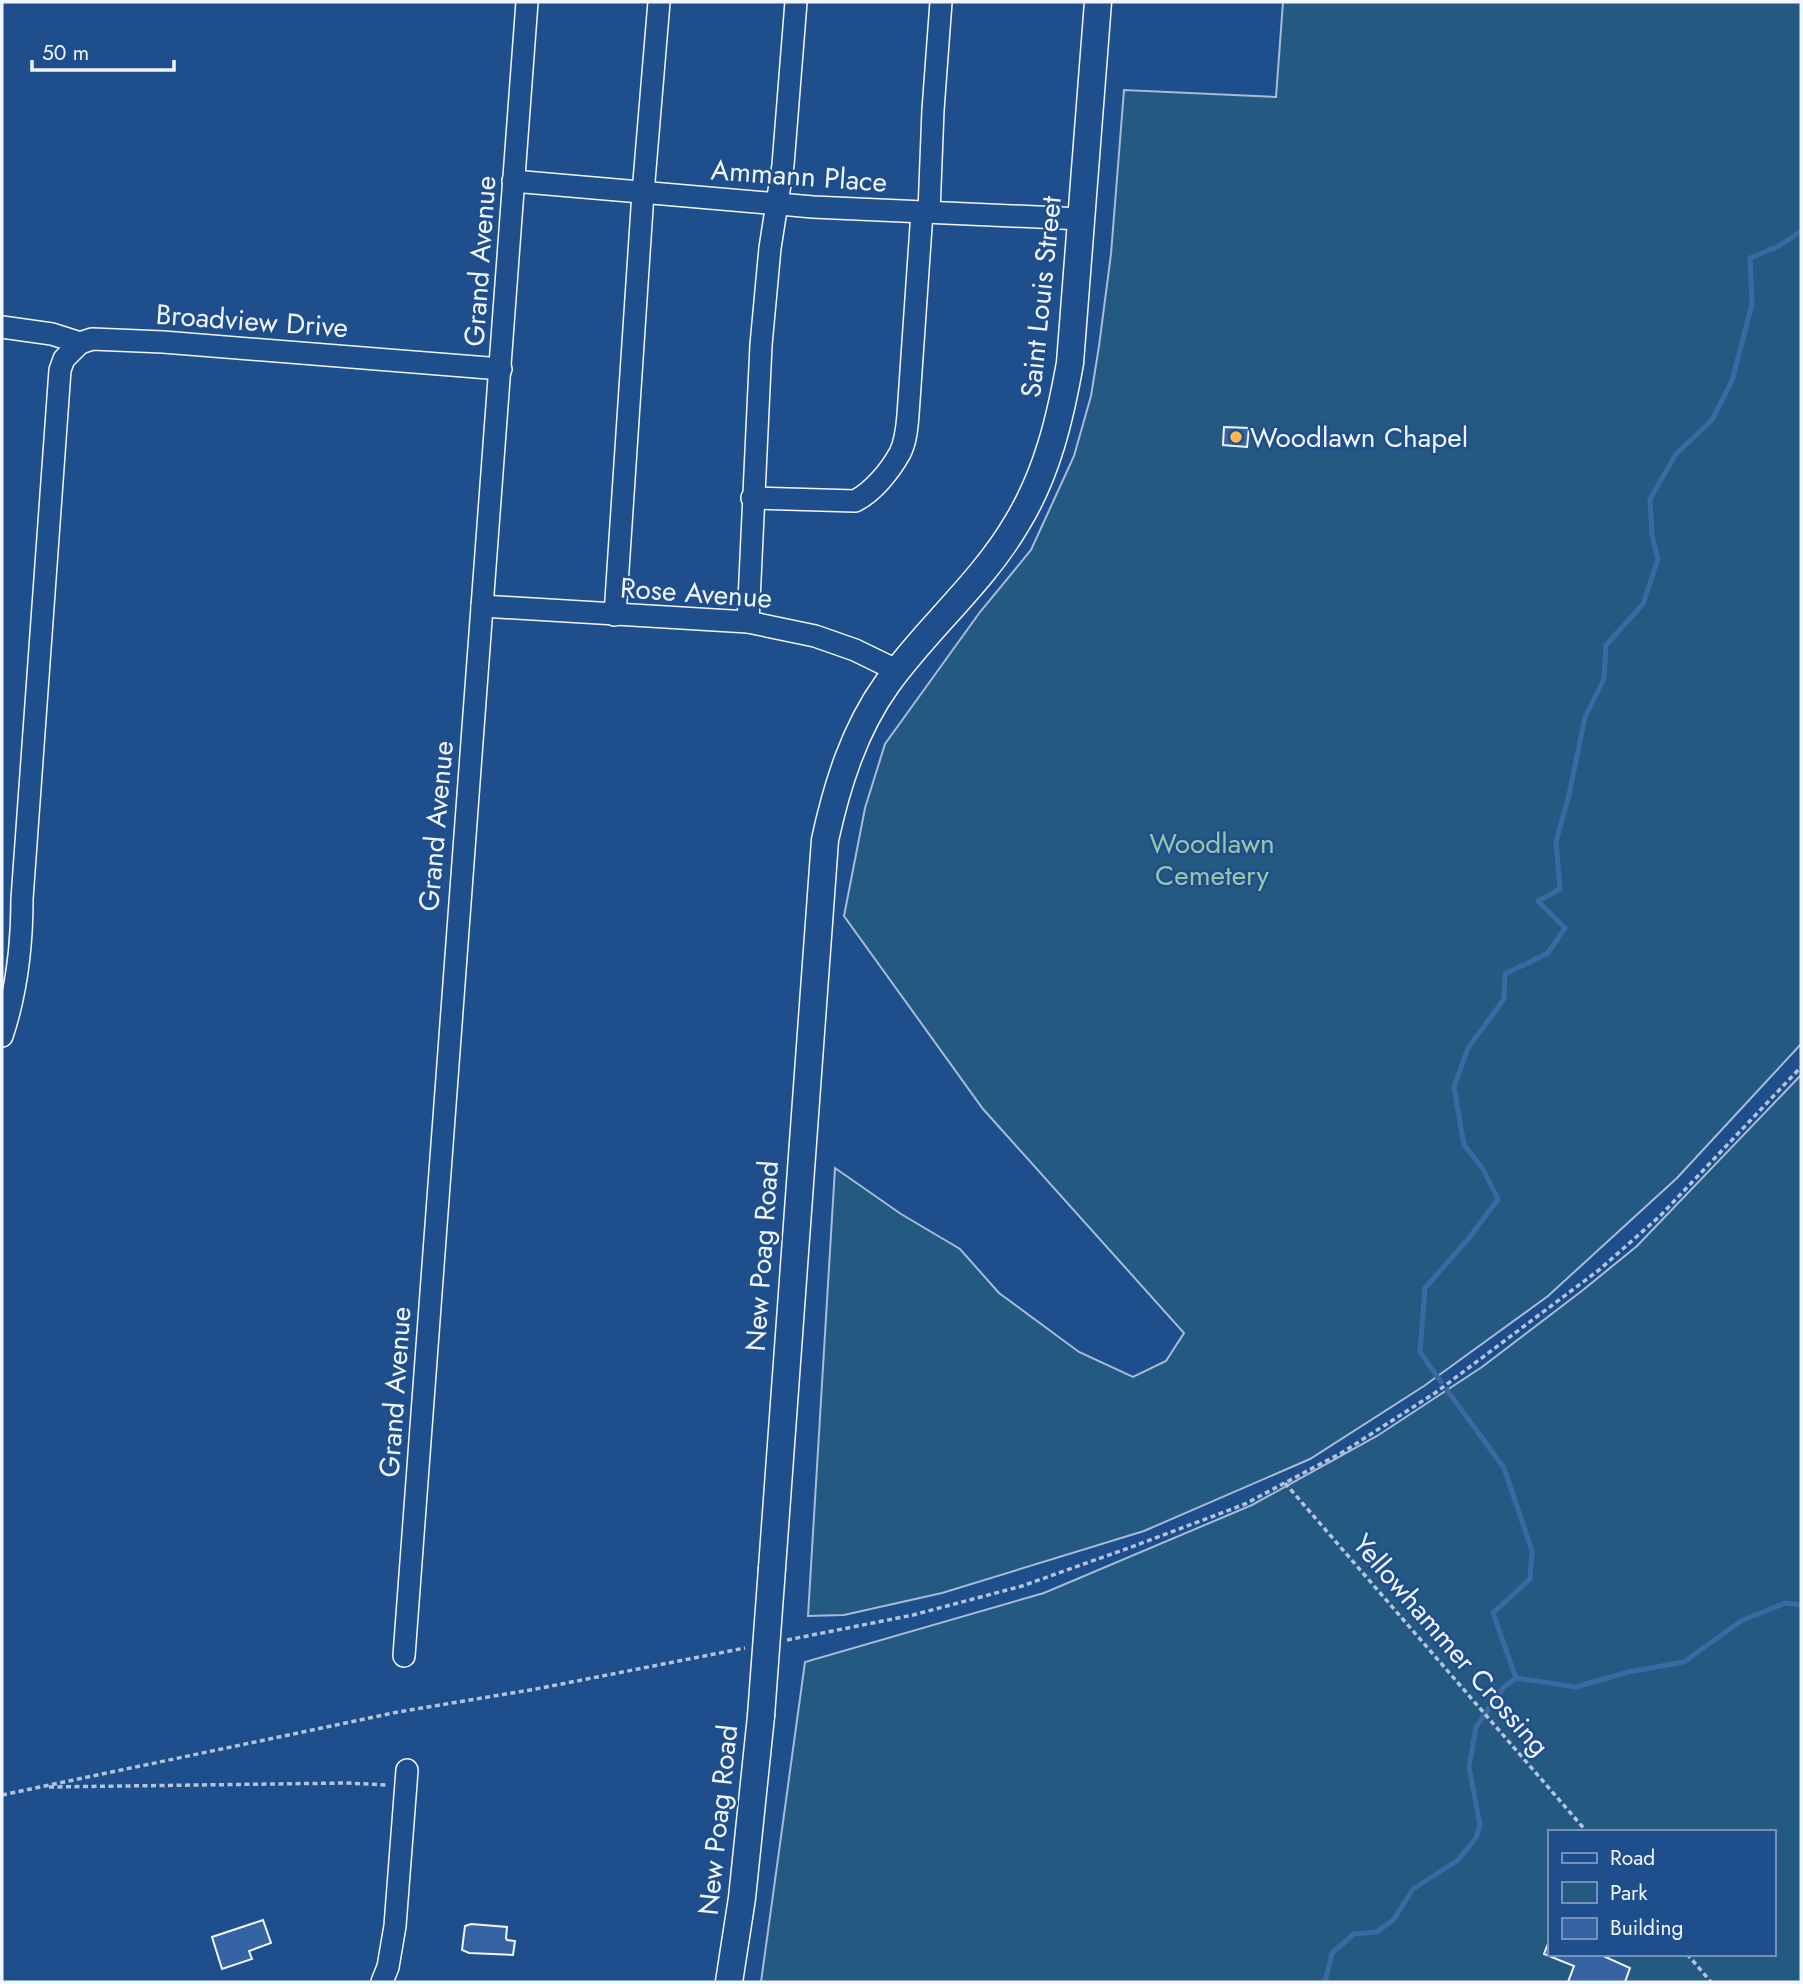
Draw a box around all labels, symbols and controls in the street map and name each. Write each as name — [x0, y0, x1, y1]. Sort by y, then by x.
scale bar — [32, 28, 173, 72]
text: 50 m — [42, 38, 89, 68]
street label: Ammann Place — [710, 149, 888, 203]
street label: Grand Avenue — [454, 174, 506, 348]
street label: Saint Louis Street — [1010, 194, 1072, 400]
street label: Broadview Drive — [154, 294, 350, 348]
place label: Woodlawn Chapel — [1250, 417, 1468, 458]
marker: Woodlawn Chapel — [1228, 429, 1244, 445]
street label: Rose Avenue — [619, 567, 773, 619]
street label: Grand Avenue — [408, 739, 464, 913]
park label: Woodlawn Cemetery — [1149, 823, 1275, 896]
street label: New Poag Road — [735, 1159, 789, 1353]
street label: Grand Avenue — [369, 1305, 421, 1479]
street label: Yellowhammer Crossing — [1343, 1525, 1559, 1765]
street label: New Poag Road — [688, 1723, 748, 1917]
legend — [1548, 1830, 1775, 1956]
text: Road — [1610, 1843, 1655, 1873]
text: Park — [1610, 1878, 1648, 1908]
text: Building — [1610, 1913, 1683, 1943]

